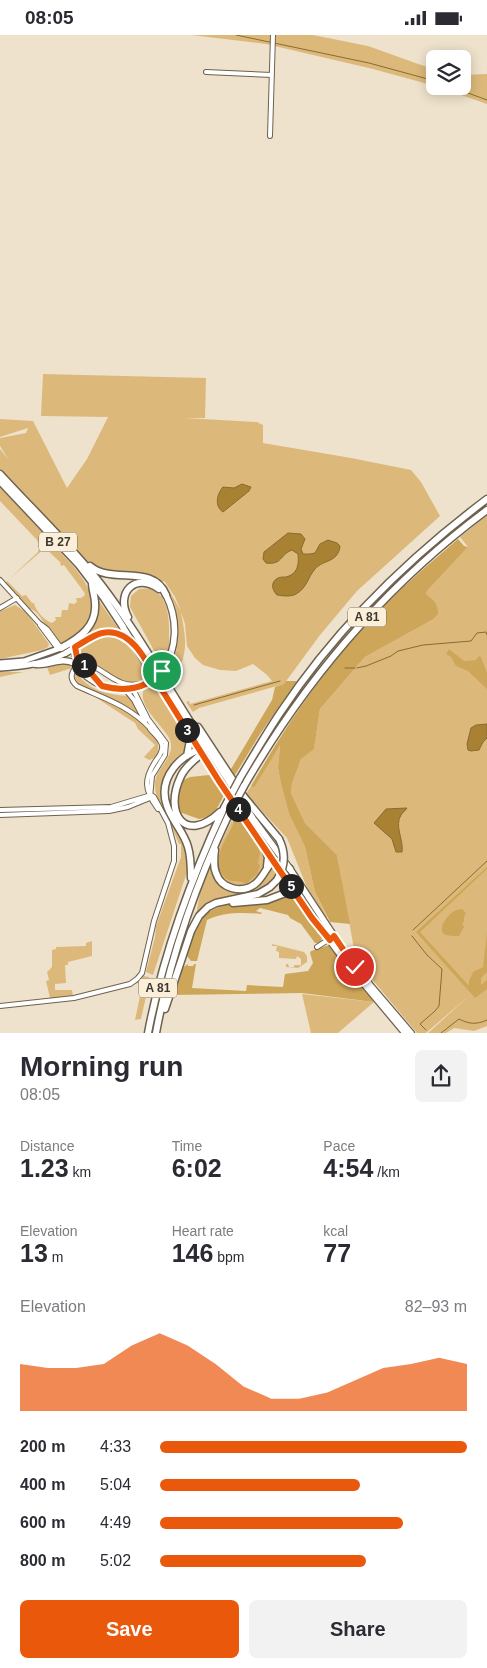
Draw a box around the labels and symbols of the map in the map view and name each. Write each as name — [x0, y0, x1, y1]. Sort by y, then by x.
road number: B 27 — [39, 533, 77, 551]
road number: A 81 — [348, 607, 386, 627]
pin — [141, 650, 183, 692]
pin: 1 — [72, 653, 96, 677]
pin: 3 — [174, 717, 200, 743]
pin: 4 — [226, 797, 250, 821]
pin: 5 — [278, 873, 304, 899]
pin — [334, 946, 376, 988]
road number: A 81 — [139, 979, 177, 997]

